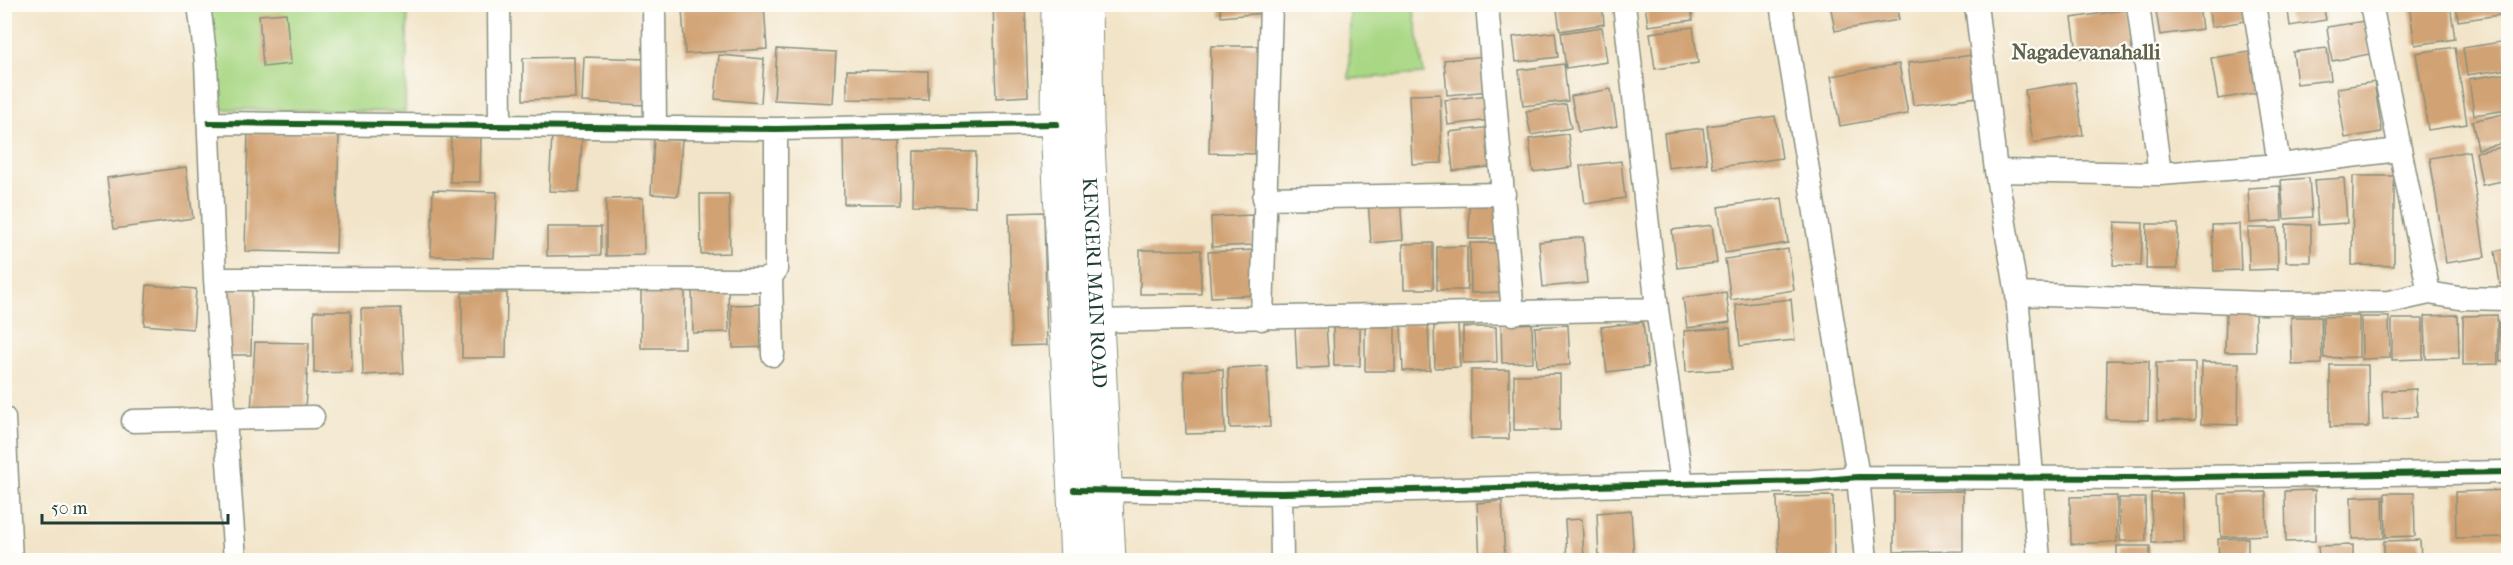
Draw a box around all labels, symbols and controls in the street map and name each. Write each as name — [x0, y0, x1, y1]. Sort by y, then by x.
district label: Nagadevanahalli — [2012, 40, 2161, 64]
street label: KENGERI MAIN ROAD — [1078, 177, 1112, 389]
scale bar — [42, 487, 228, 525]
text: 50 m — [51, 498, 88, 519]

